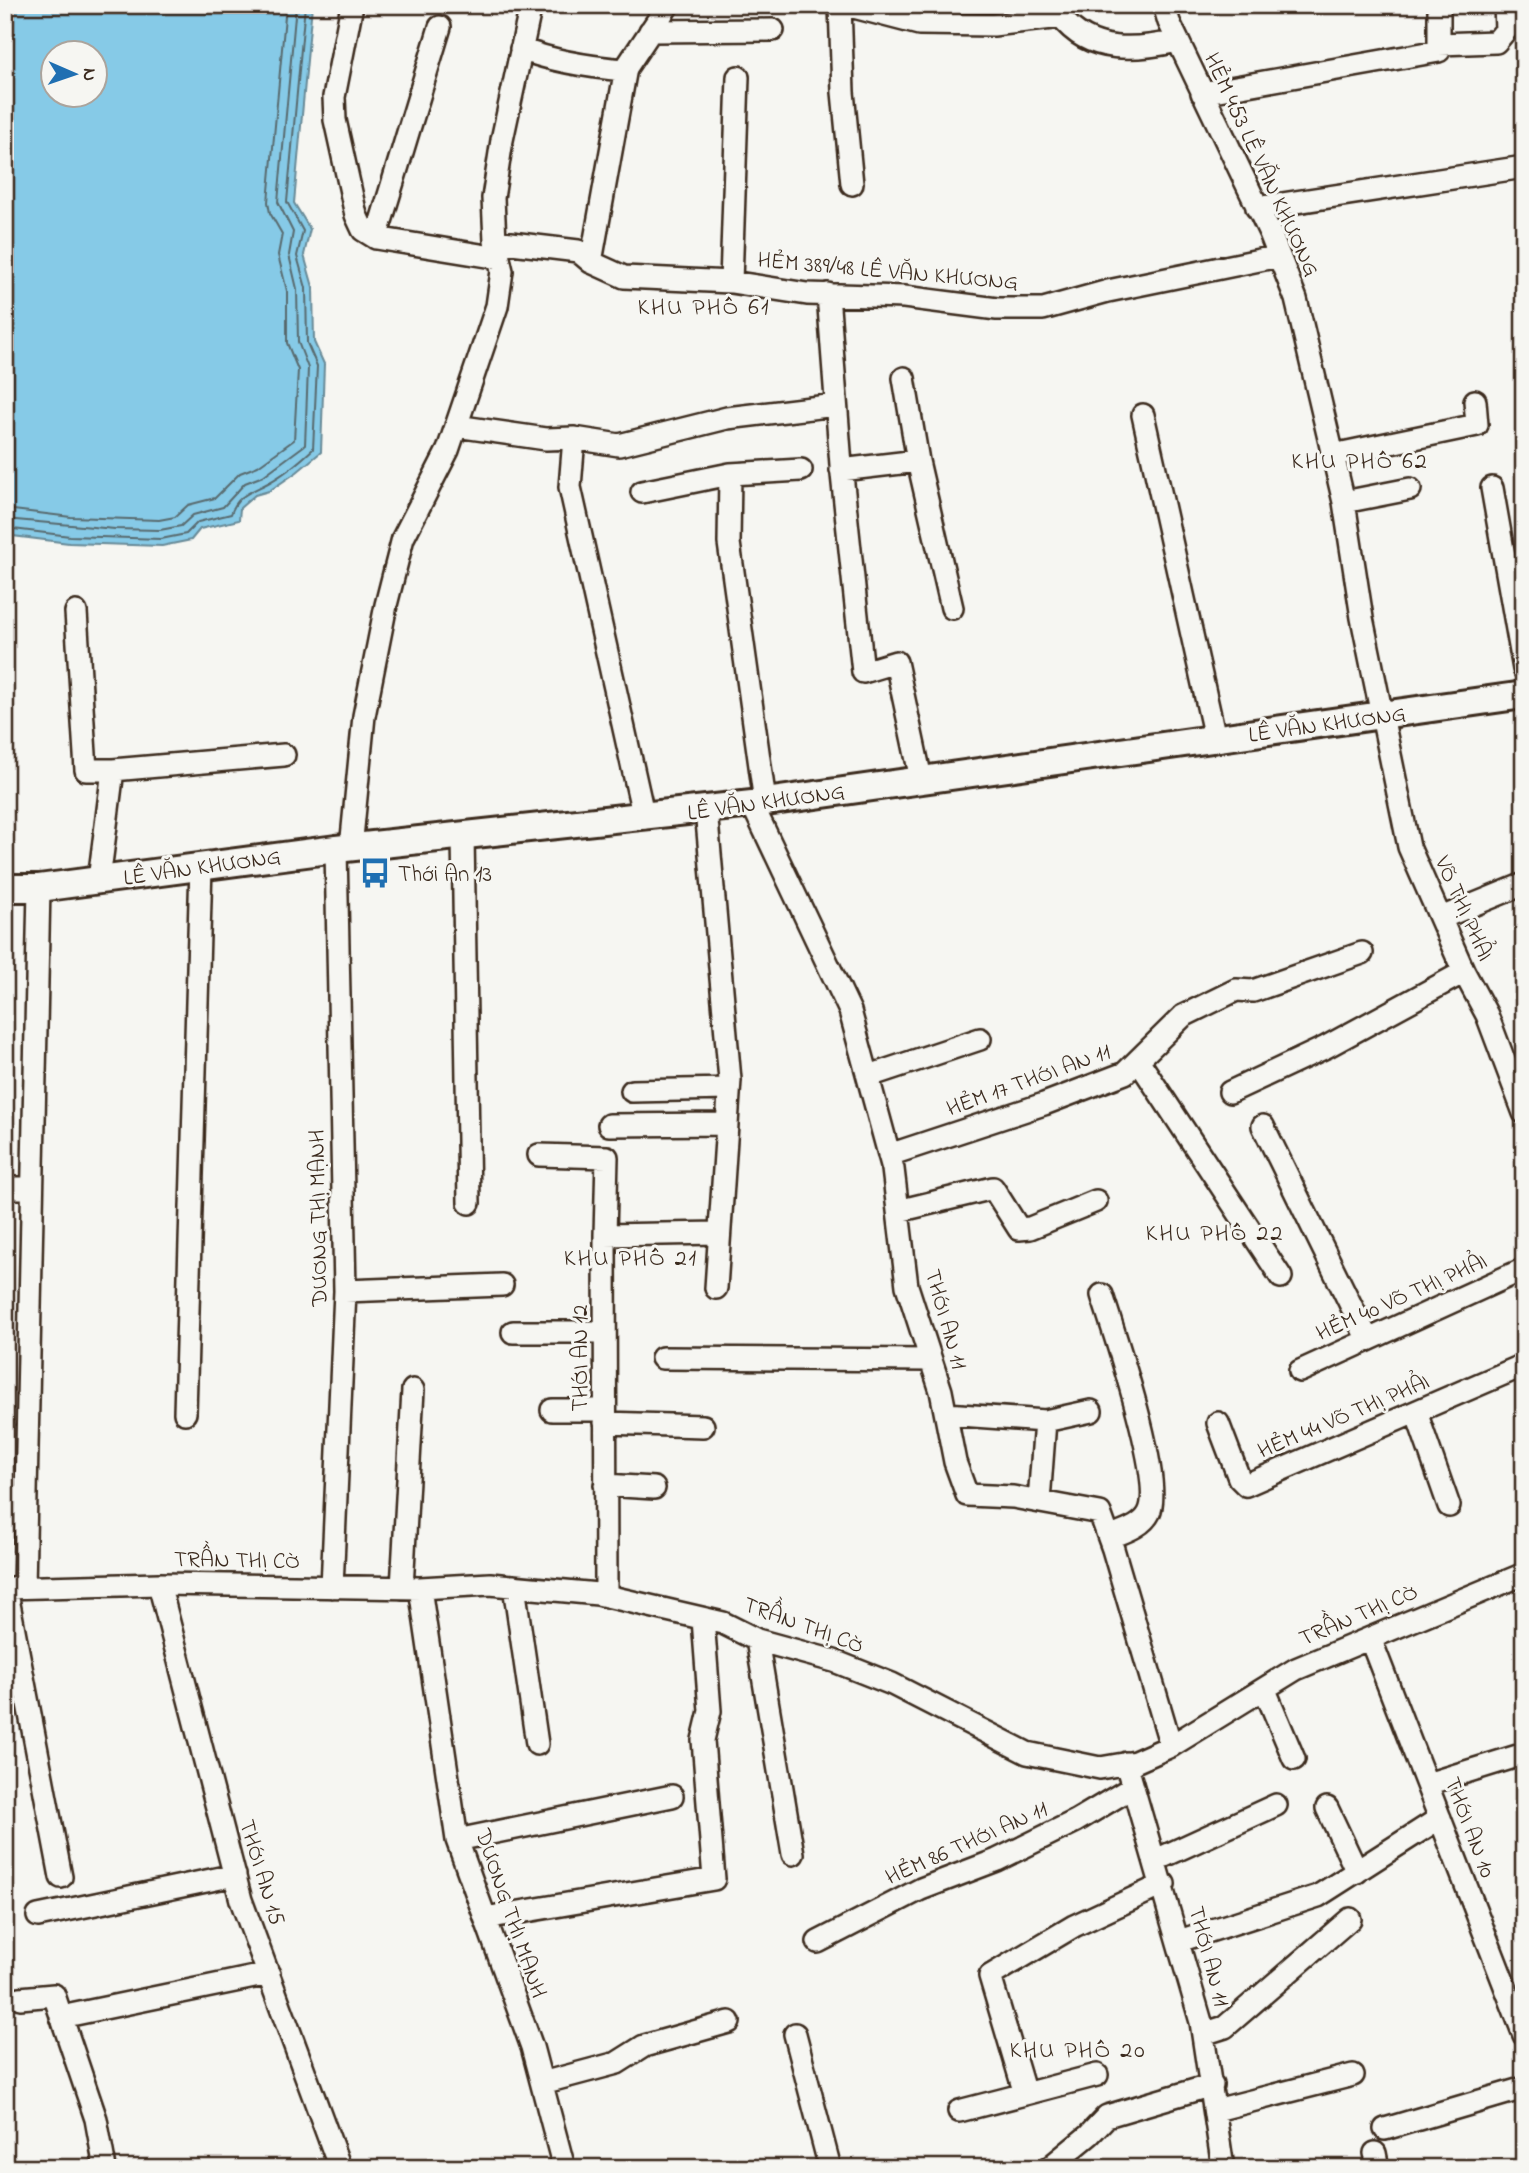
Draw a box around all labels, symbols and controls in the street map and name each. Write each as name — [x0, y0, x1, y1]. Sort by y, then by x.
north arrow — [38, 38, 108, 108]
street label: HẺM 453 LÊ VĂN KHƯƠNG — [1194, 47, 1328, 282]
text: N — [75, 68, 102, 82]
street label: HẺM 389/48 LÊ VĂN KHƯƠNG — [756, 244, 1020, 300]
district label: KHU PHỐ 61 — [637, 291, 771, 326]
district label: KHU PHỐ 62 — [1291, 445, 1429, 480]
street label: LÊ VĂN KHƯƠNG — [1246, 697, 1408, 753]
street label: LÊ VĂN KHƯƠNG — [685, 775, 847, 831]
street label: LÊ VĂN KHƯƠNG — [121, 840, 283, 896]
street label: VÕ THỊ PHẢI — [1424, 849, 1502, 967]
bus stop icon: Thới An 13 — [358, 856, 392, 890]
place label: Thới An 13 — [398, 859, 492, 892]
street label: HẺM 17 THỚI AN 11 — [942, 1036, 1116, 1126]
street label: DƯƠNG THỊ MẠNH — [301, 1129, 338, 1308]
district label: KHU PHỐ 22 — [1146, 1217, 1284, 1252]
district label: KHU PHỐ 21 — [564, 1242, 698, 1277]
street label: HẺM 40 VÕ THỊ PHẢI — [1310, 1244, 1493, 1351]
street label: THỚI AN 11 — [915, 1266, 975, 1374]
street label: THỚI AN 12 — [565, 1305, 598, 1412]
street label: HẺM 44 VÕ THỊ PHẢI — [1252, 1364, 1435, 1468]
street label: TRẦN THỊ CỜ — [174, 1539, 300, 1579]
street label: TRẦN THỊ CỜ — [1293, 1572, 1423, 1656]
street label: TRẦN THỊ CỜ — [738, 1585, 870, 1663]
street label: THỚI AN 10 — [1434, 1773, 1503, 1883]
street label: HẺM 86 THỚI AN 11 — [881, 1794, 1053, 1895]
street label: THỚI AN 15 — [229, 1816, 292, 1930]
street label: DƯƠNG THỊ MẠNH — [465, 1824, 554, 2003]
street label: THỚI AN 11 — [1178, 1903, 1237, 2011]
district label: KHU PHỐ 20 — [1009, 2034, 1147, 2069]

